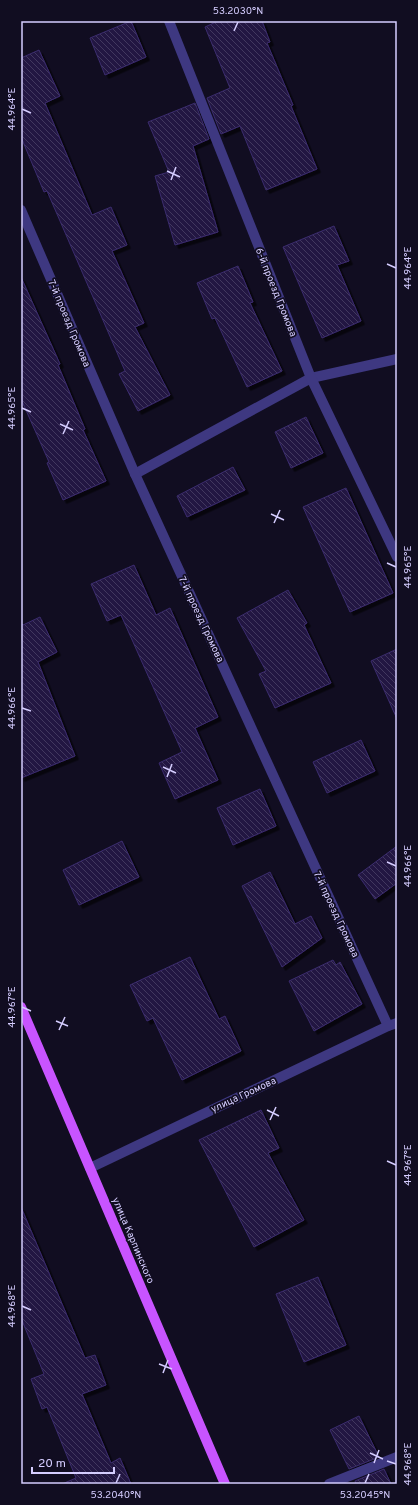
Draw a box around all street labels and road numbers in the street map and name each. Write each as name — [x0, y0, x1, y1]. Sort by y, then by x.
street label: 6-й проезд Громова — [252, 246, 299, 339]
street label: 7-й проезд Громова — [44, 278, 93, 369]
street label: 7-й проезд Громова — [175, 575, 226, 665]
street label: 7-й проезд Громова — [310, 870, 361, 960]
street label: улица Громова — [209, 1075, 278, 1116]
street label: улица Карпинского — [109, 1195, 157, 1286]

